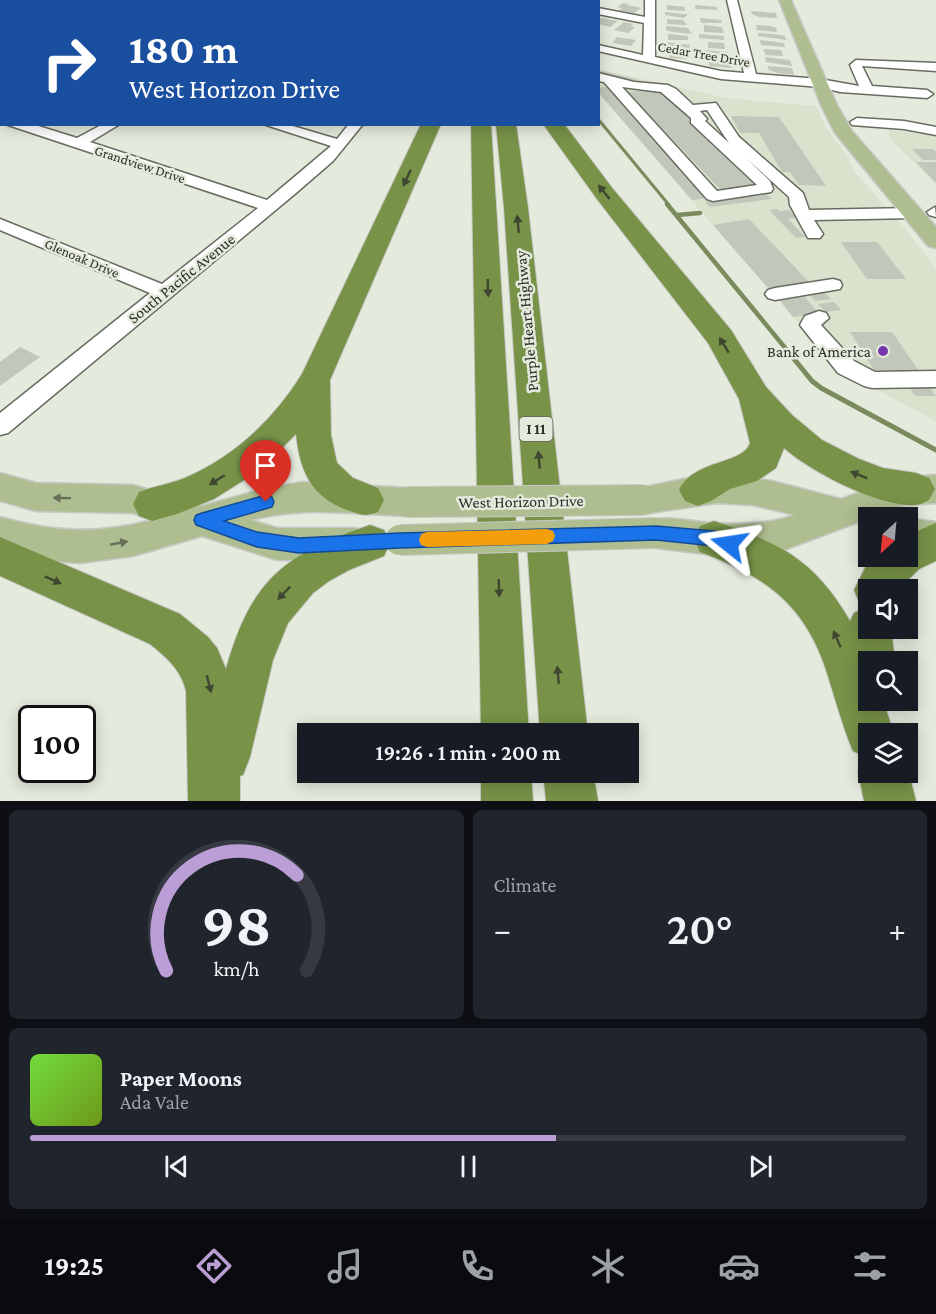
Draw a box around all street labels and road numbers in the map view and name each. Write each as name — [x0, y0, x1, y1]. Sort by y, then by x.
street label: Cedar Tree Drive — [657, 38, 751, 70]
street label: Grandview Drive — [93, 142, 187, 186]
street label: South Pacific Avenue — [125, 230, 238, 327]
street label: Glenoak Drive — [42, 235, 122, 281]
street label: Purple Heart Highway — [512, 249, 542, 392]
road number: I 11 — [520, 417, 552, 441]
street label: West Horizon Drive — [458, 492, 584, 511]

